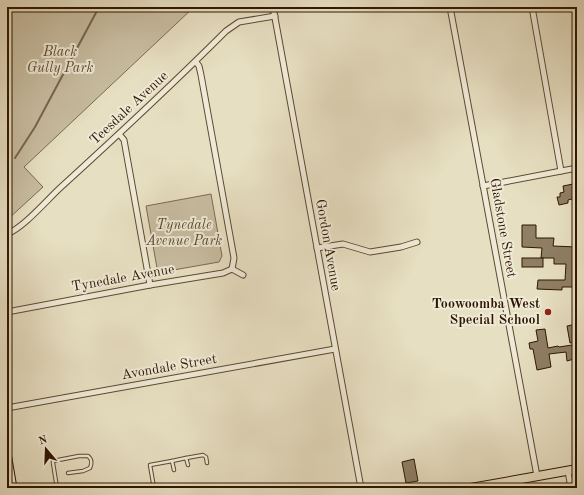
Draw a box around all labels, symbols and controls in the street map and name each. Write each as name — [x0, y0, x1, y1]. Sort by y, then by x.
park label: Black Gully Park — [27, 45, 93, 76]
street label: Teesdale Avenue — [87, 68, 171, 148]
street label: Gladstone Street — [487, 177, 519, 279]
street label: Gordon Avenue — [313, 198, 343, 292]
park label: Tynedale Avenue Park — [145, 218, 222, 248]
street label: Tynedale Avenue — [70, 262, 176, 294]
place label: Toowoomba West Special School — [432, 297, 540, 327]
marker: Toowoomba West Special School — [543, 307, 553, 317]
street label: Avondale Street — [120, 352, 218, 382]
north arrow — [26, 429, 66, 469]
text: N — [37, 434, 50, 448]

